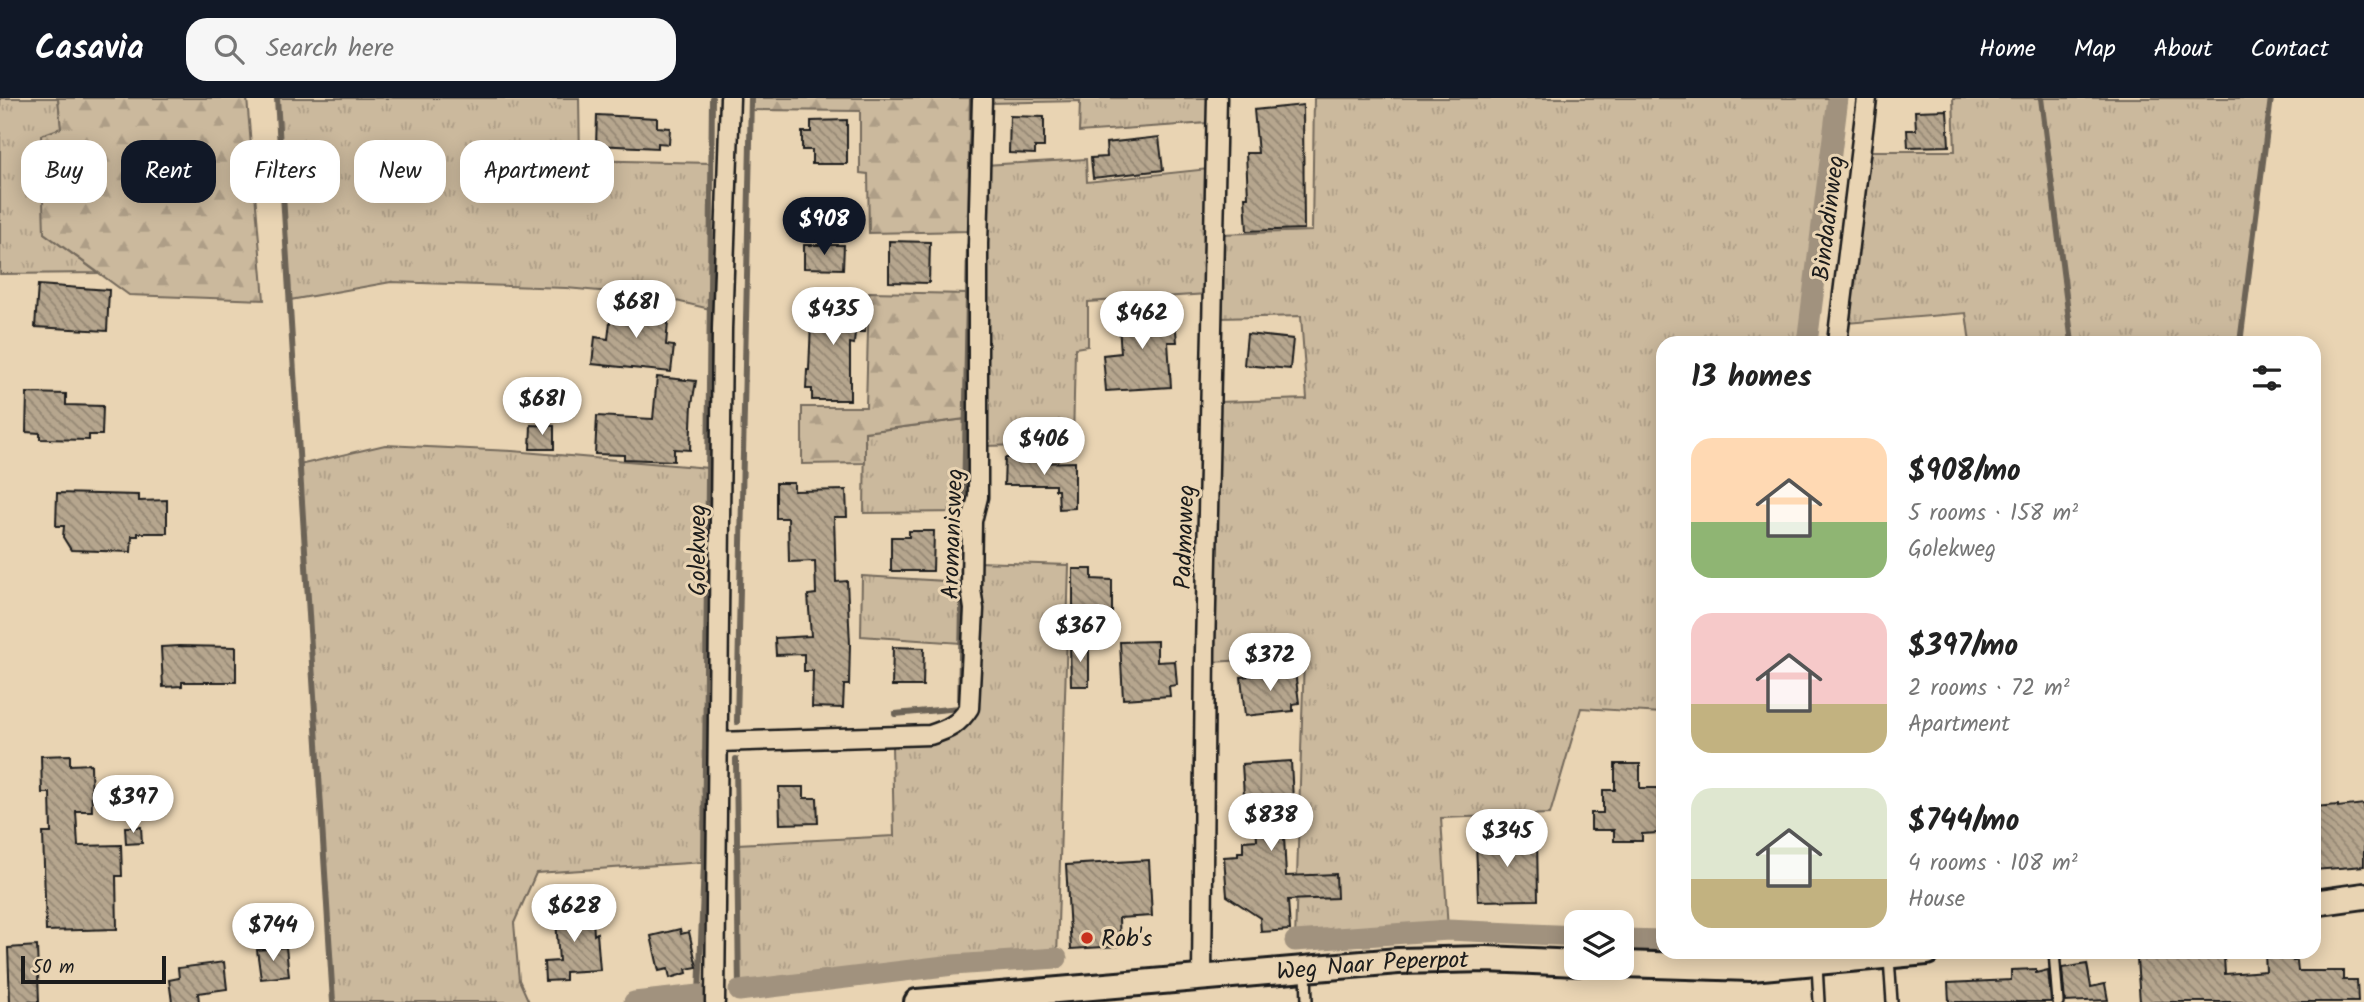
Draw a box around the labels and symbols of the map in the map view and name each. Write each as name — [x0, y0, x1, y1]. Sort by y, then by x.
street label: Bindadinweg — [1802, 153, 1857, 283]
pin: $908 — [783, 198, 865, 257]
pin: $681 — [595, 280, 677, 340]
pin: $435 — [792, 288, 874, 347]
pin: $462 — [1101, 292, 1183, 351]
pin: $681 — [501, 378, 583, 437]
pin: $406 — [1003, 418, 1085, 477]
street label: Aromanisweg — [932, 468, 975, 600]
street label: Padmaweg — [1164, 484, 1207, 590]
street label: Golekweg — [679, 504, 718, 596]
pin: $367 — [1039, 604, 1121, 664]
pin: $372 — [1229, 634, 1311, 693]
pin: $397 — [92, 776, 174, 835]
pin: $838 — [1230, 794, 1312, 853]
pin: $345 — [1466, 810, 1548, 869]
pin: $628 — [533, 884, 615, 944]
pin: $744 — [232, 904, 314, 963]
place label: Rob's — [1101, 920, 1152, 959]
marker: Rob's — [1079, 930, 1095, 946]
street label: Weg Naar Peperpot — [1275, 941, 1470, 992]
scale bar — [21, 953, 166, 985]

